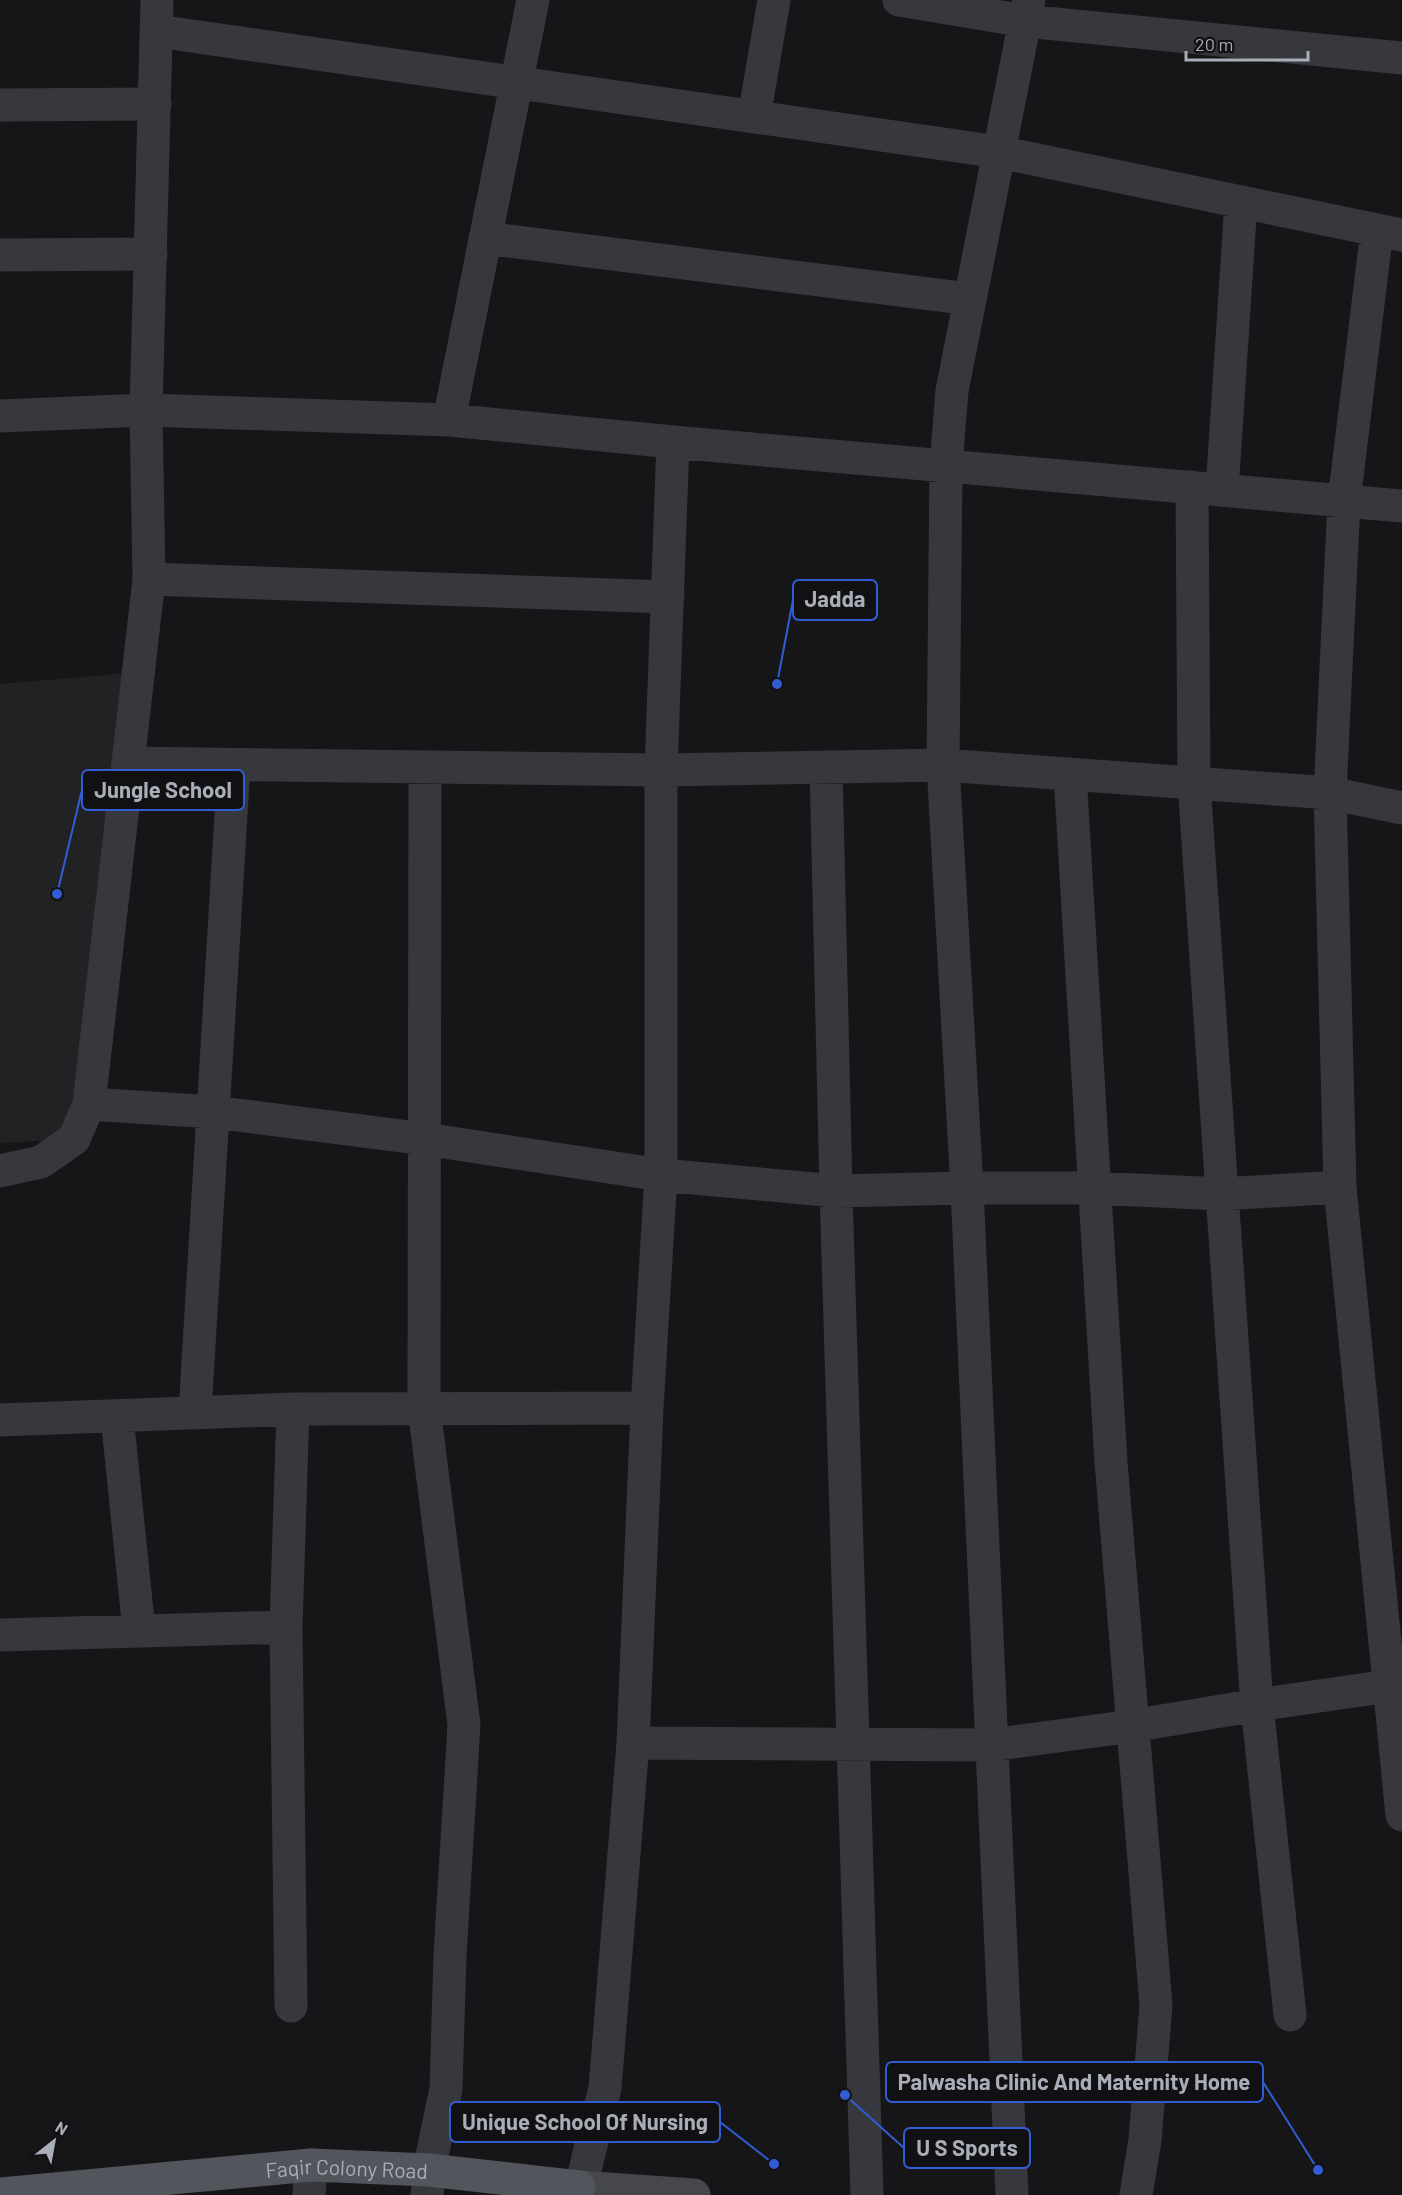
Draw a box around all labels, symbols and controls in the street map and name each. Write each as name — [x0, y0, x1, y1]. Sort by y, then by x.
scale bar — [1186, 24, 1308, 62]
text: 20 m — [1195, 33, 1233, 55]
callout: Jadda — [793, 580, 877, 620]
text: Jadda — [805, 585, 865, 611]
callout: Jungle School — [82, 770, 244, 810]
text: Jungle School — [94, 776, 232, 802]
callout: Palwasha Clinic And Maternity Home — [886, 2062, 1263, 2102]
text: Palwasha Clinic And Maternity Home — [898, 2068, 1250, 2094]
callout: Unique School Of Nursing — [450, 2102, 720, 2142]
text: Unique School Of Nursing — [462, 2108, 708, 2134]
north arrow — [24, 2111, 84, 2171]
text: N — [53, 2117, 71, 2139]
callout: U S Sports — [904, 2128, 1030, 2168]
text: U S Sports — [916, 2134, 1018, 2160]
street label: Faqir Colony Road — [264, 2152, 428, 2182]

